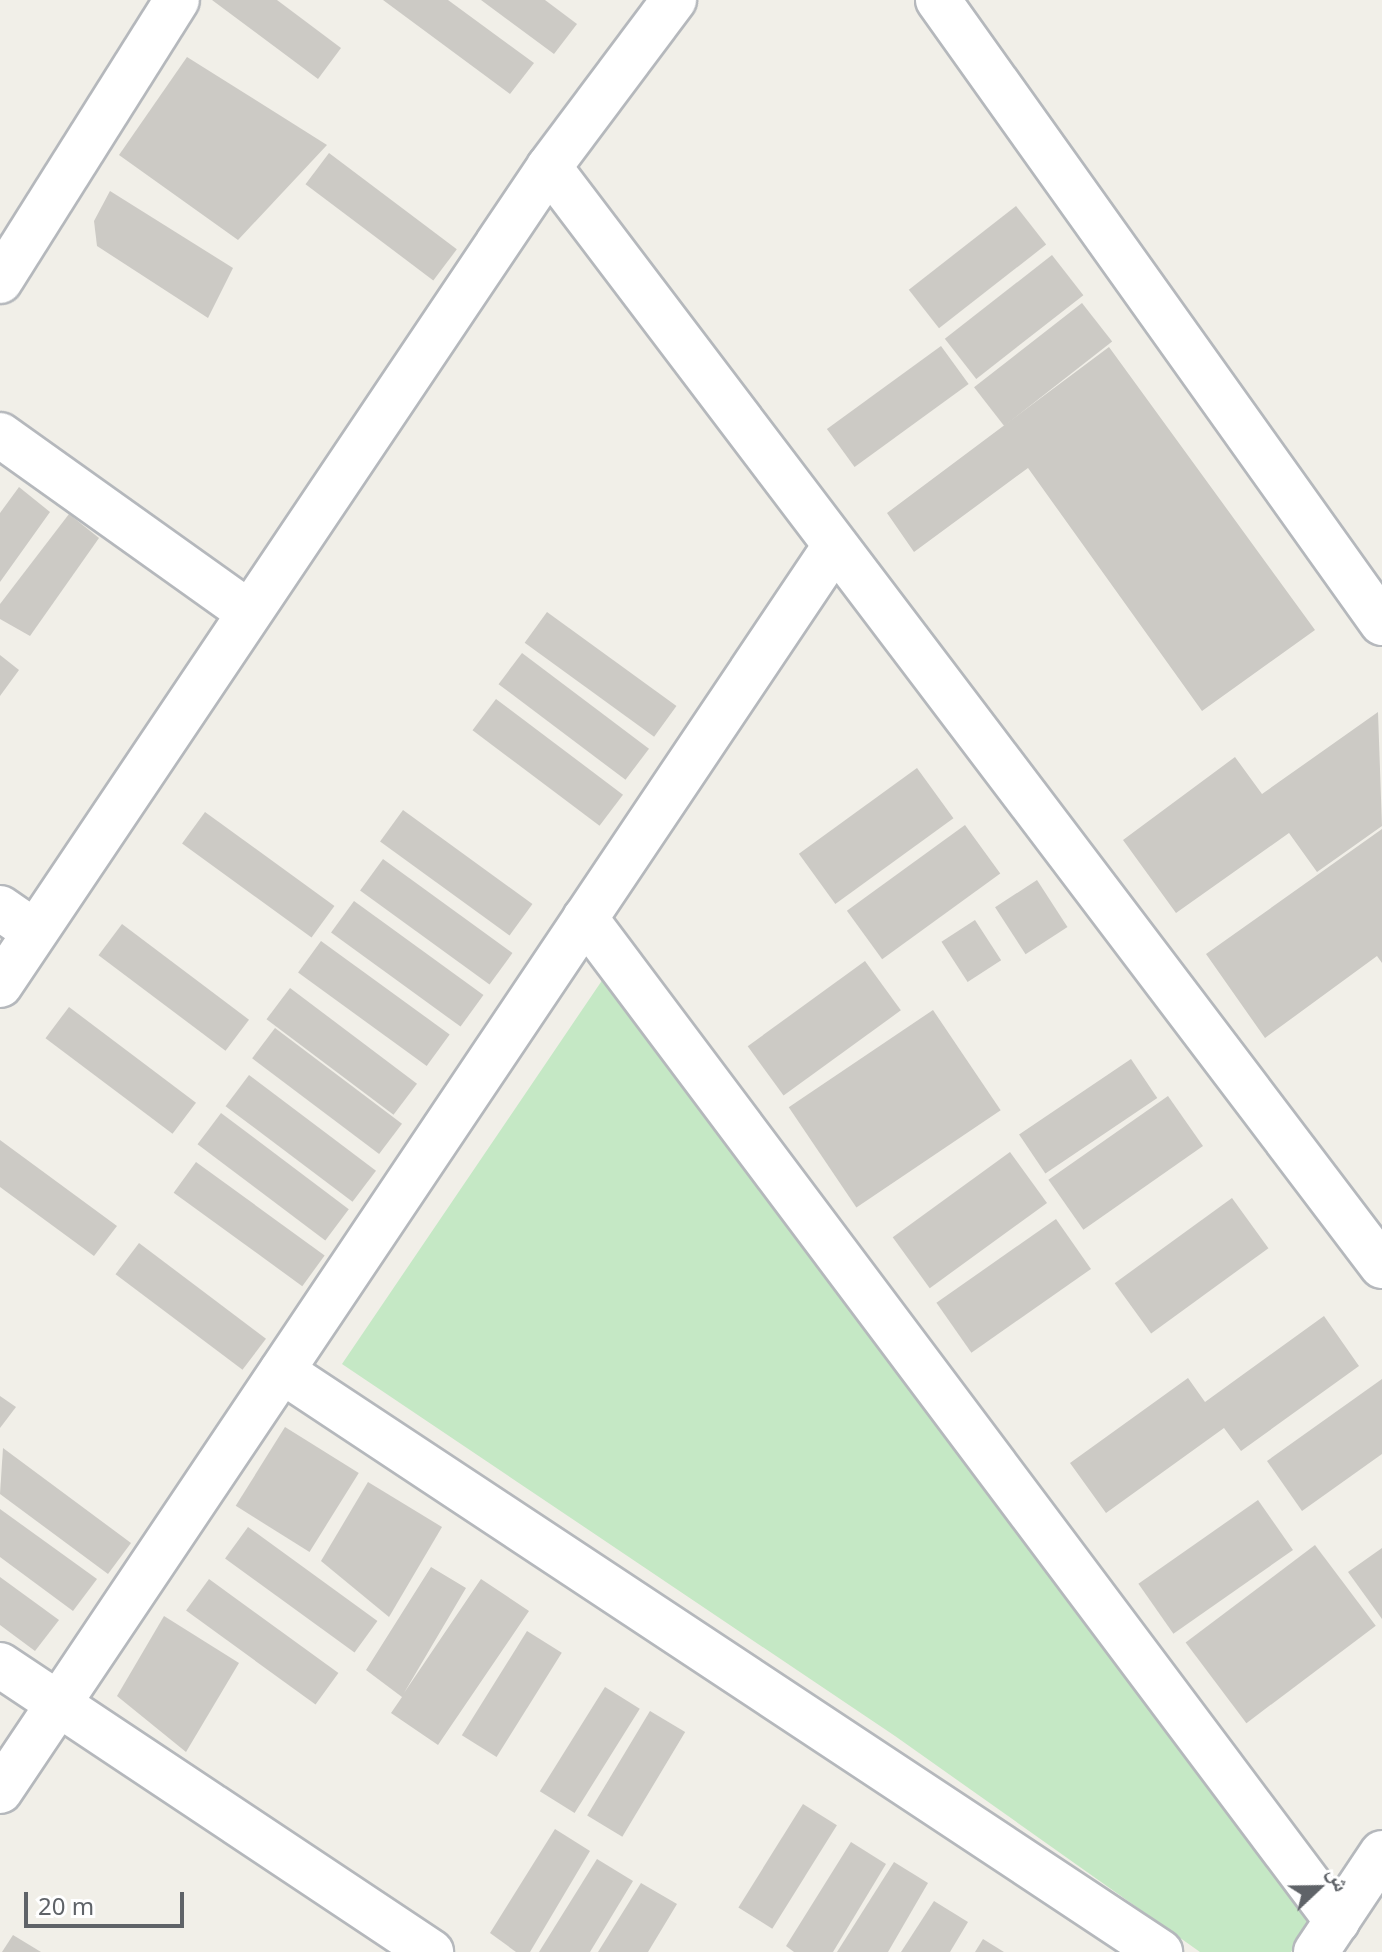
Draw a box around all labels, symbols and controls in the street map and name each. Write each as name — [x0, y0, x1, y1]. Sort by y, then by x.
north arrow — [1278, 1848, 1358, 1928]
text: ش — [1322, 1863, 1359, 1895]
scale bar — [28, 1876, 188, 1926]
text: 20 m — [38, 1889, 94, 1922]

